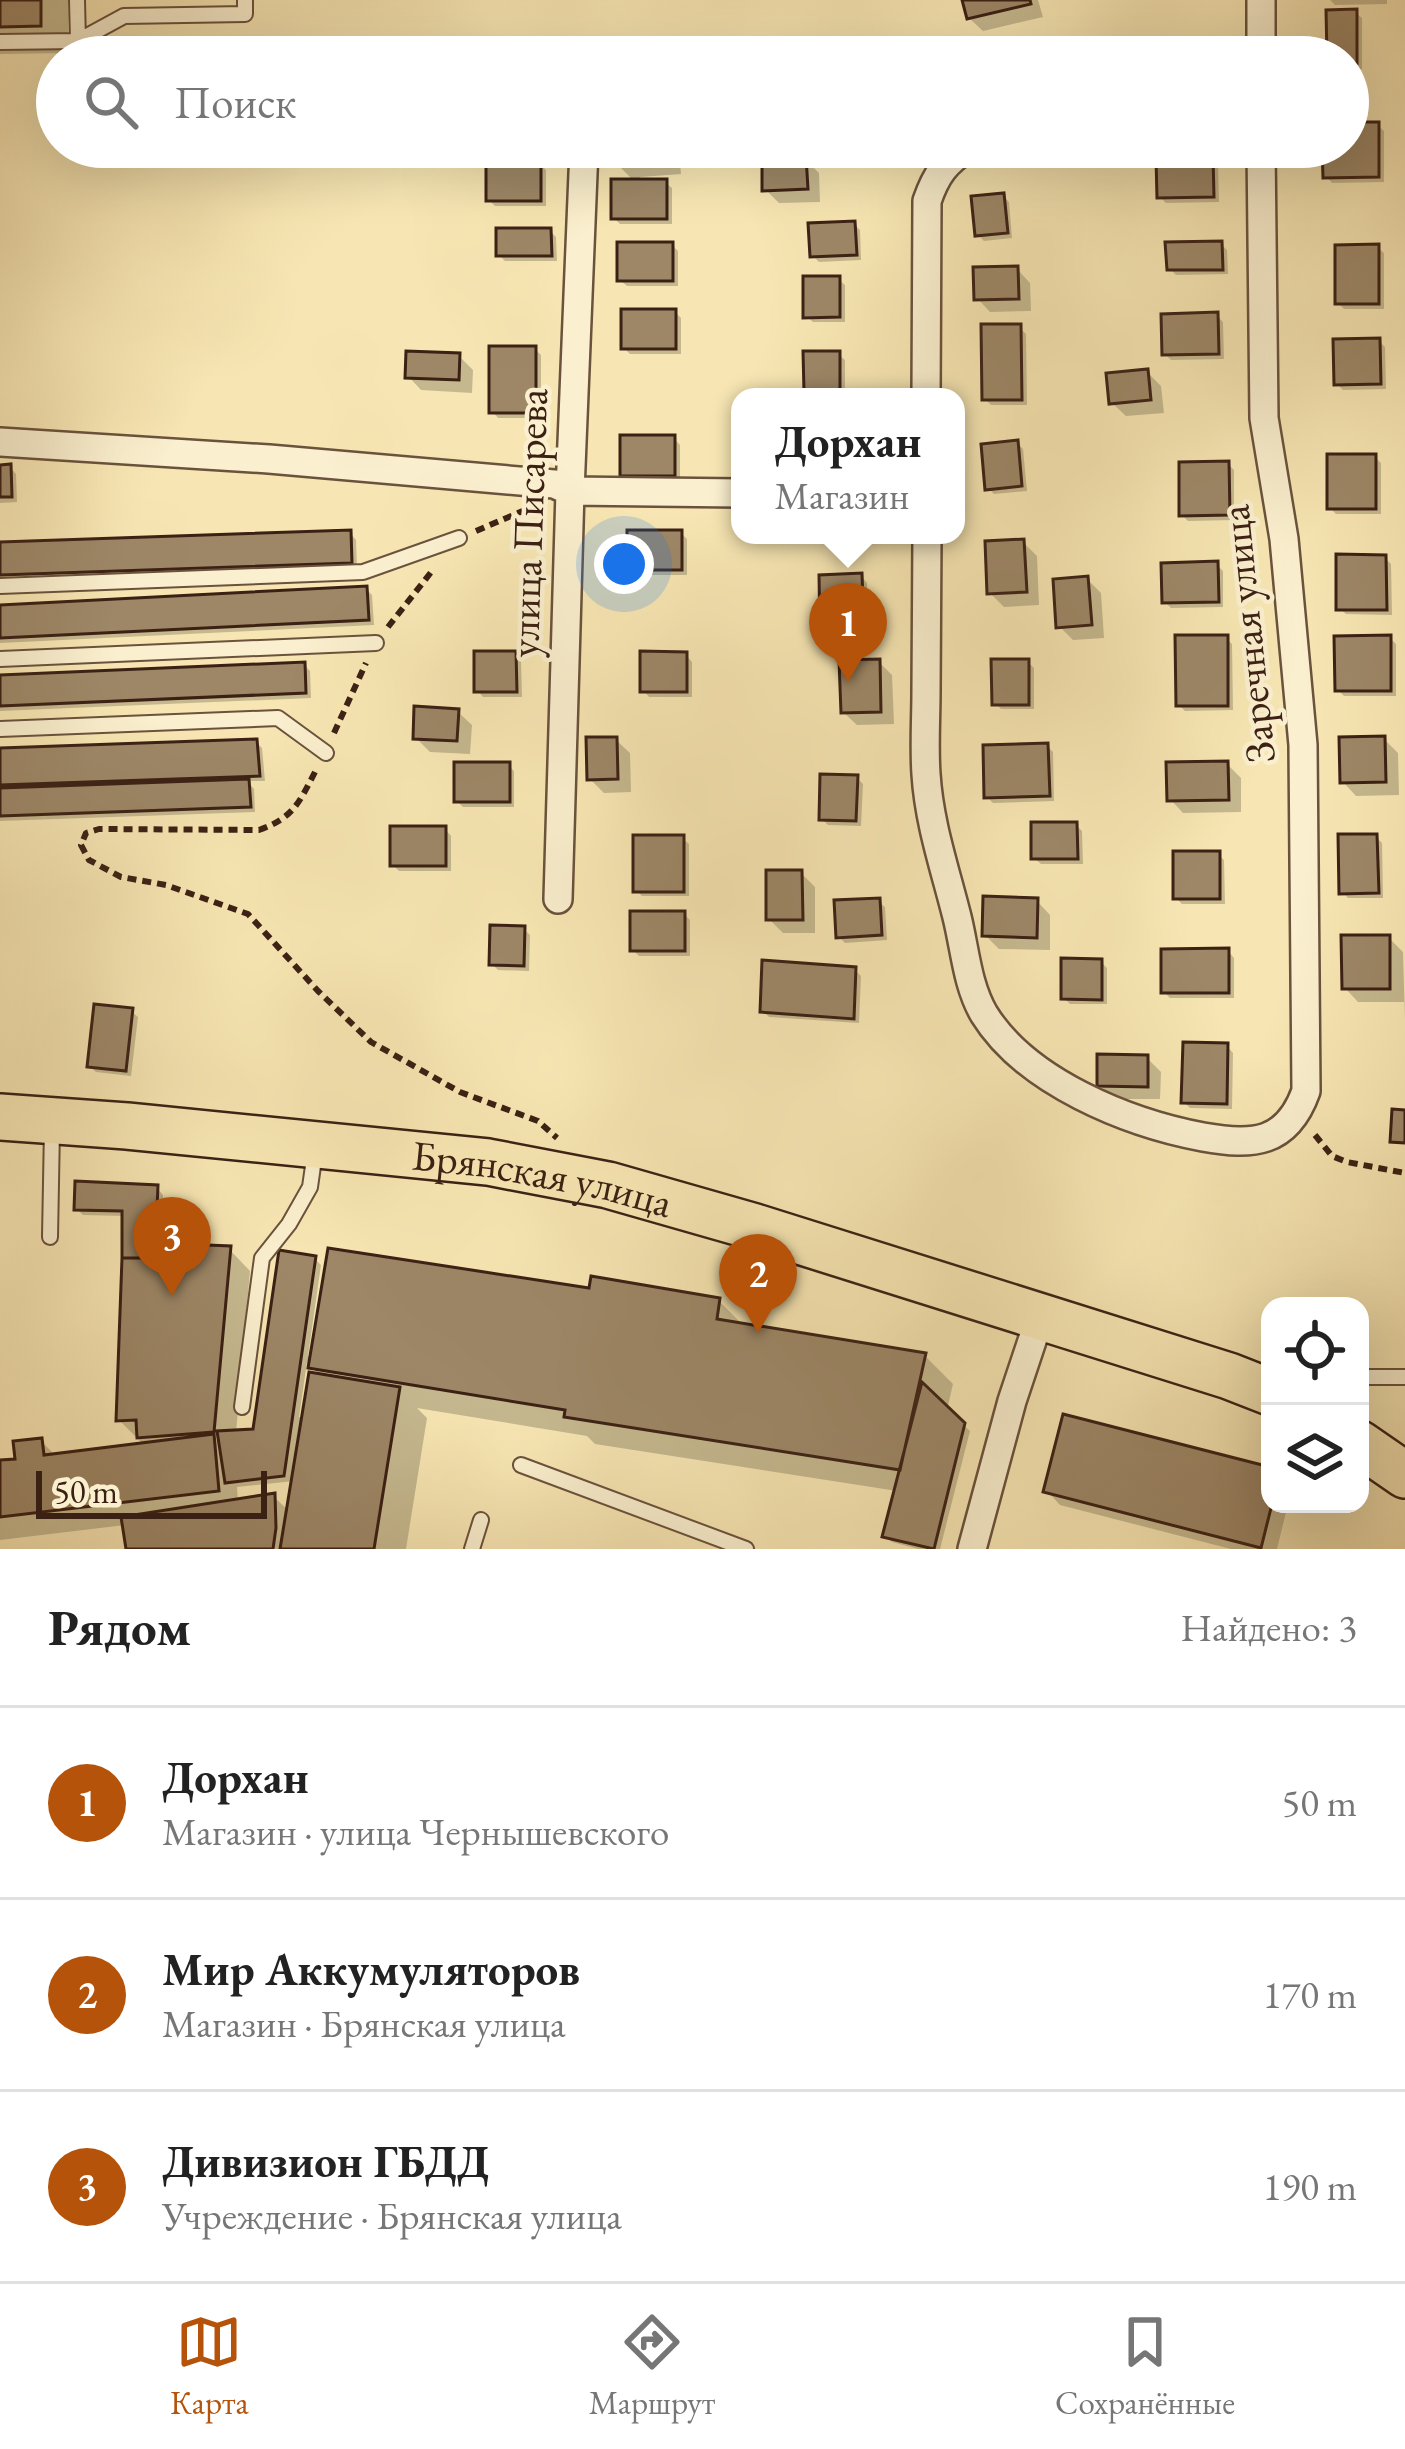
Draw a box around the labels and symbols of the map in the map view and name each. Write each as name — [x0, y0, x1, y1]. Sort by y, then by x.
street label: улица Писарева — [496, 387, 560, 659]
street label: Заречная улица — [1206, 502, 1288, 766]
your location — [594, 534, 654, 594]
pin: 1 — [809, 583, 887, 682]
street label: Брянская улица — [409, 1127, 679, 1230]
pin: 3 — [133, 1197, 211, 1296]
pin: 2 — [719, 1234, 797, 1333]
scale bar — [36, 1465, 267, 1518]

